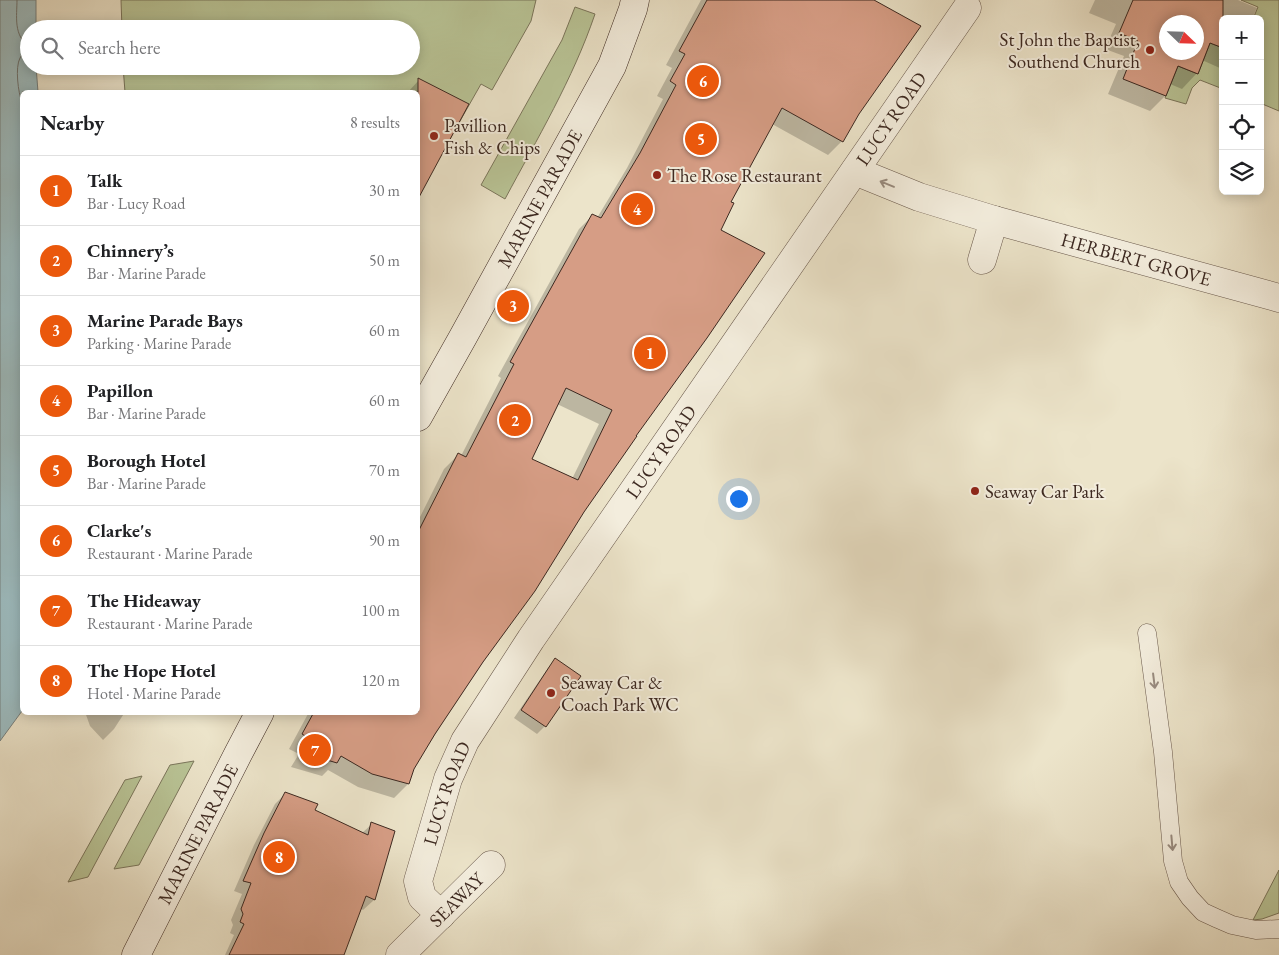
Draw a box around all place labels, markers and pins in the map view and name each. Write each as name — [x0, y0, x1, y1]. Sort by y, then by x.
place label: St John the Baptist, Southend Church — [1000, 27, 1140, 74]
marker: St John the Baptist, Southend Church — [1144, 44, 1156, 56]
pin: 6 — [687, 62, 719, 100]
place label: Pavillion Fish & Chips — [444, 113, 540, 160]
pin: 5 — [685, 120, 717, 158]
marker: Pavillion Fish & Chips — [428, 130, 440, 142]
place label: The Rose Restaurant — [667, 163, 822, 188]
marker: The Rose Restaurant — [651, 169, 663, 181]
pin: 4 — [621, 190, 653, 228]
pin: 3 — [497, 287, 529, 325]
pin: 1 — [634, 334, 666, 372]
pin: 2 — [499, 401, 531, 439]
place label: Seaway Car Park — [985, 479, 1105, 504]
marker: Seaway Car Park — [969, 485, 981, 497]
place label: Seaway Car & Coach Park WC — [561, 670, 679, 717]
marker: Seaway Car & Coach Park WC — [545, 687, 557, 699]
pin: 7 — [299, 731, 331, 769]
pin: 8 — [263, 838, 295, 876]

